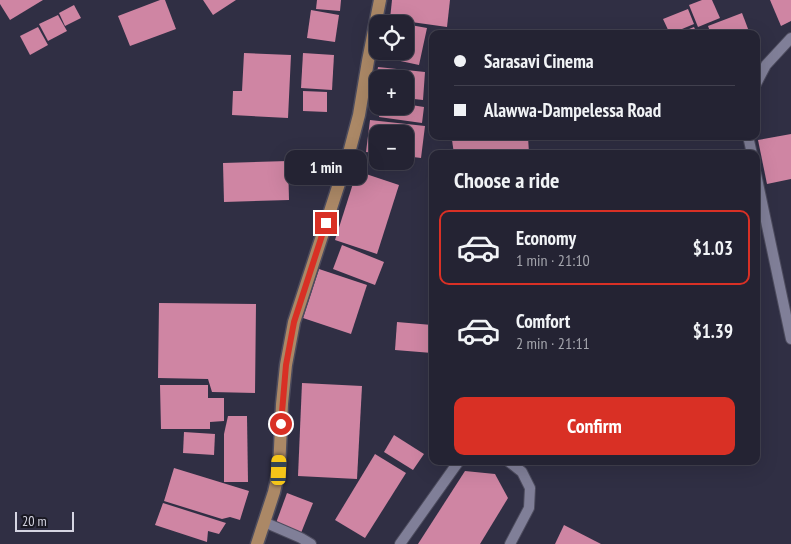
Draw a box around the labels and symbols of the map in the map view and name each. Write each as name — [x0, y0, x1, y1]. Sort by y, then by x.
callout: 1 min — [285, 150, 367, 186]
route end — [315, 212, 337, 234]
route start — [270, 413, 292, 435]
car — [270, 455, 287, 485]
scale bar — [15, 509, 74, 532]

